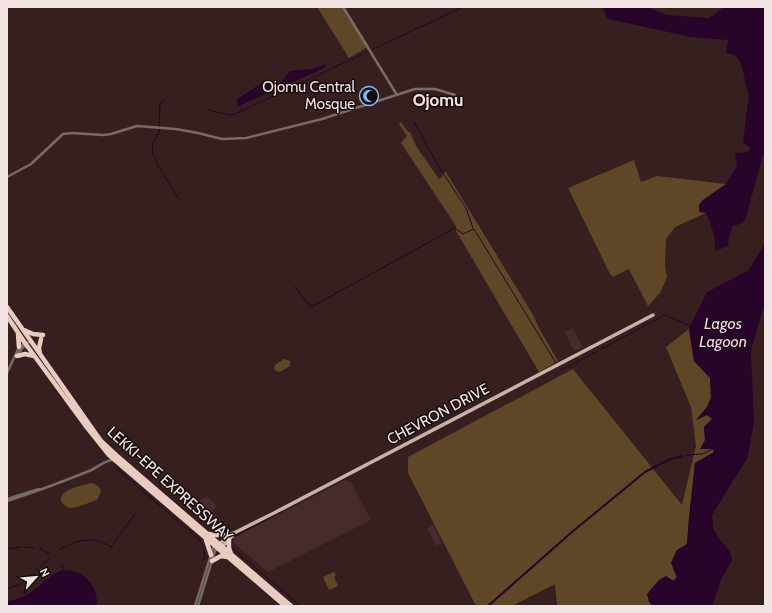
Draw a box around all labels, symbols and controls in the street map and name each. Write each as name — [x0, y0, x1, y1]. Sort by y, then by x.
place label: Ojomu Central Mosque — [262, 78, 355, 113]
mosque icon: Ojomu Central Mosque — [358, 85, 380, 107]
district label: Ojomu — [413, 90, 463, 110]
water label: Lagos Lagoon — [699, 314, 747, 351]
street label: CHEVRON DRIVE — [384, 380, 492, 448]
street label: LEKKI-EPE EXPRESSWAY — [104, 423, 237, 545]
north arrow — [16, 557, 56, 597]
text: N — [37, 566, 53, 579]

